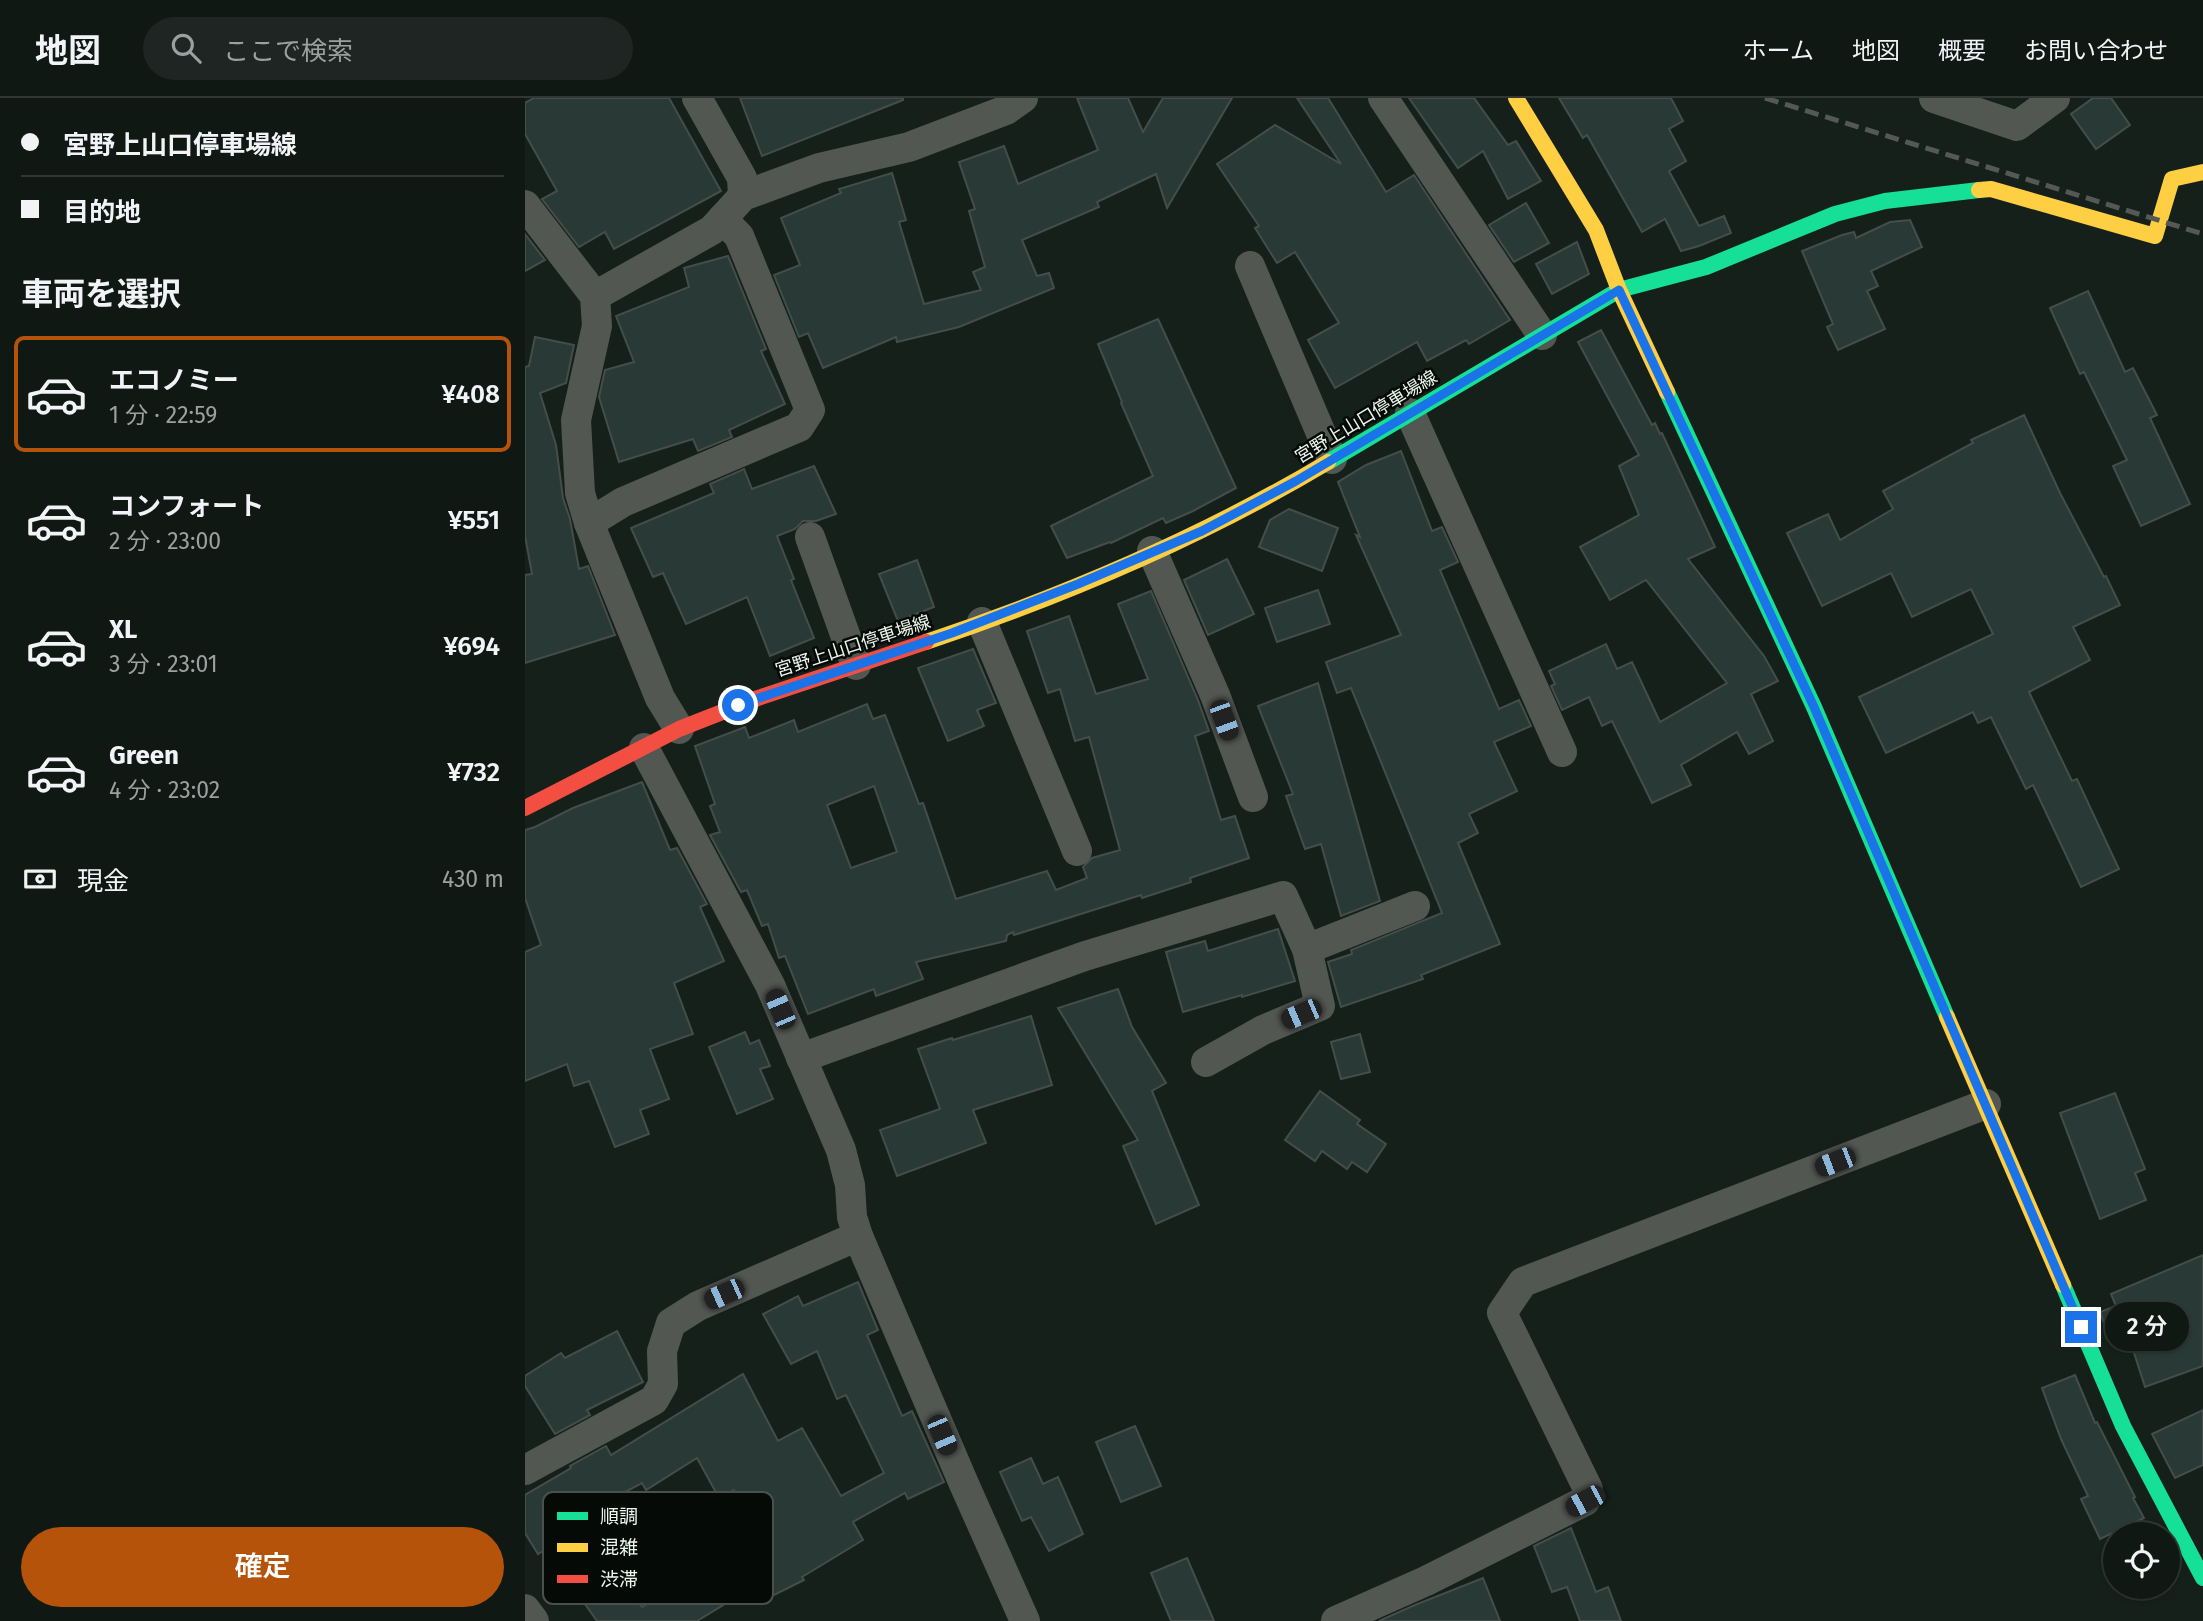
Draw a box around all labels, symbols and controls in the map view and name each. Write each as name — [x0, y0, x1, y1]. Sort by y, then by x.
search box — [143, 17, 633, 80]
icon: search — [167, 29, 205, 67]
text: 地図 — [35, 31, 101, 71]
text: ここで検索 — [223, 36, 353, 67]
text: ホーム — [1743, 37, 1814, 65]
text: 地図 — [1852, 37, 1900, 65]
text: 概要 — [1938, 37, 1986, 65]
text: お問い合わせ — [2024, 37, 2168, 65]
text: 宮野上山口停車場線 — [63, 130, 297, 161]
text: 目的地 — [63, 197, 141, 228]
text: 車両を選択 — [21, 275, 181, 313]
icon: car — [25, 363, 88, 426]
text: エコノミー — [109, 365, 239, 396]
street label: 宮野上山口停車場線 — [1291, 366, 1441, 468]
text: ¥408 — [441, 379, 500, 410]
text: 1 分 · 22:59 — [109, 401, 217, 429]
icon: car — [25, 489, 88, 552]
text: コンフォート — [109, 491, 264, 522]
text: ¥551 — [448, 505, 500, 536]
text: 2 分 · 23:00 — [109, 527, 221, 555]
street label: 宮野上山口停車場線 — [773, 611, 933, 681]
text: XL — [109, 614, 137, 645]
icon: car — [25, 615, 88, 678]
text: ¥694 — [444, 631, 500, 662]
text: 3 分 · 23:01 — [109, 650, 218, 678]
route start — [722, 689, 754, 721]
car — [1207, 697, 1242, 743]
text: Green — [109, 740, 179, 771]
icon: car — [25, 741, 88, 804]
text: ¥732 — [447, 757, 500, 788]
text: 4 分 · 23:02 — [109, 776, 220, 804]
icon: cash — [21, 860, 59, 898]
text: 430 m — [442, 865, 504, 893]
text: 現金 — [77, 866, 129, 897]
car — [763, 986, 798, 1032]
car — [1278, 996, 1325, 1032]
car — [1812, 1145, 1859, 1179]
car — [701, 1276, 748, 1312]
callout: 2 分 — [2105, 1302, 2189, 1352]
route end — [2065, 1311, 2097, 1343]
text: 2 分 — [2127, 1312, 2167, 1340]
car — [925, 1412, 960, 1458]
car — [1562, 1482, 1609, 1520]
legend — [543, 1492, 773, 1604]
text: 順調 — [600, 1505, 638, 1528]
map controls — [2103, 1522, 2180, 1599]
button: locate — [2103, 1522, 2180, 1599]
button: 確定 — [21, 1527, 504, 1607]
text: 混雑 — [600, 1536, 638, 1559]
text: 渋滞 — [600, 1568, 638, 1591]

